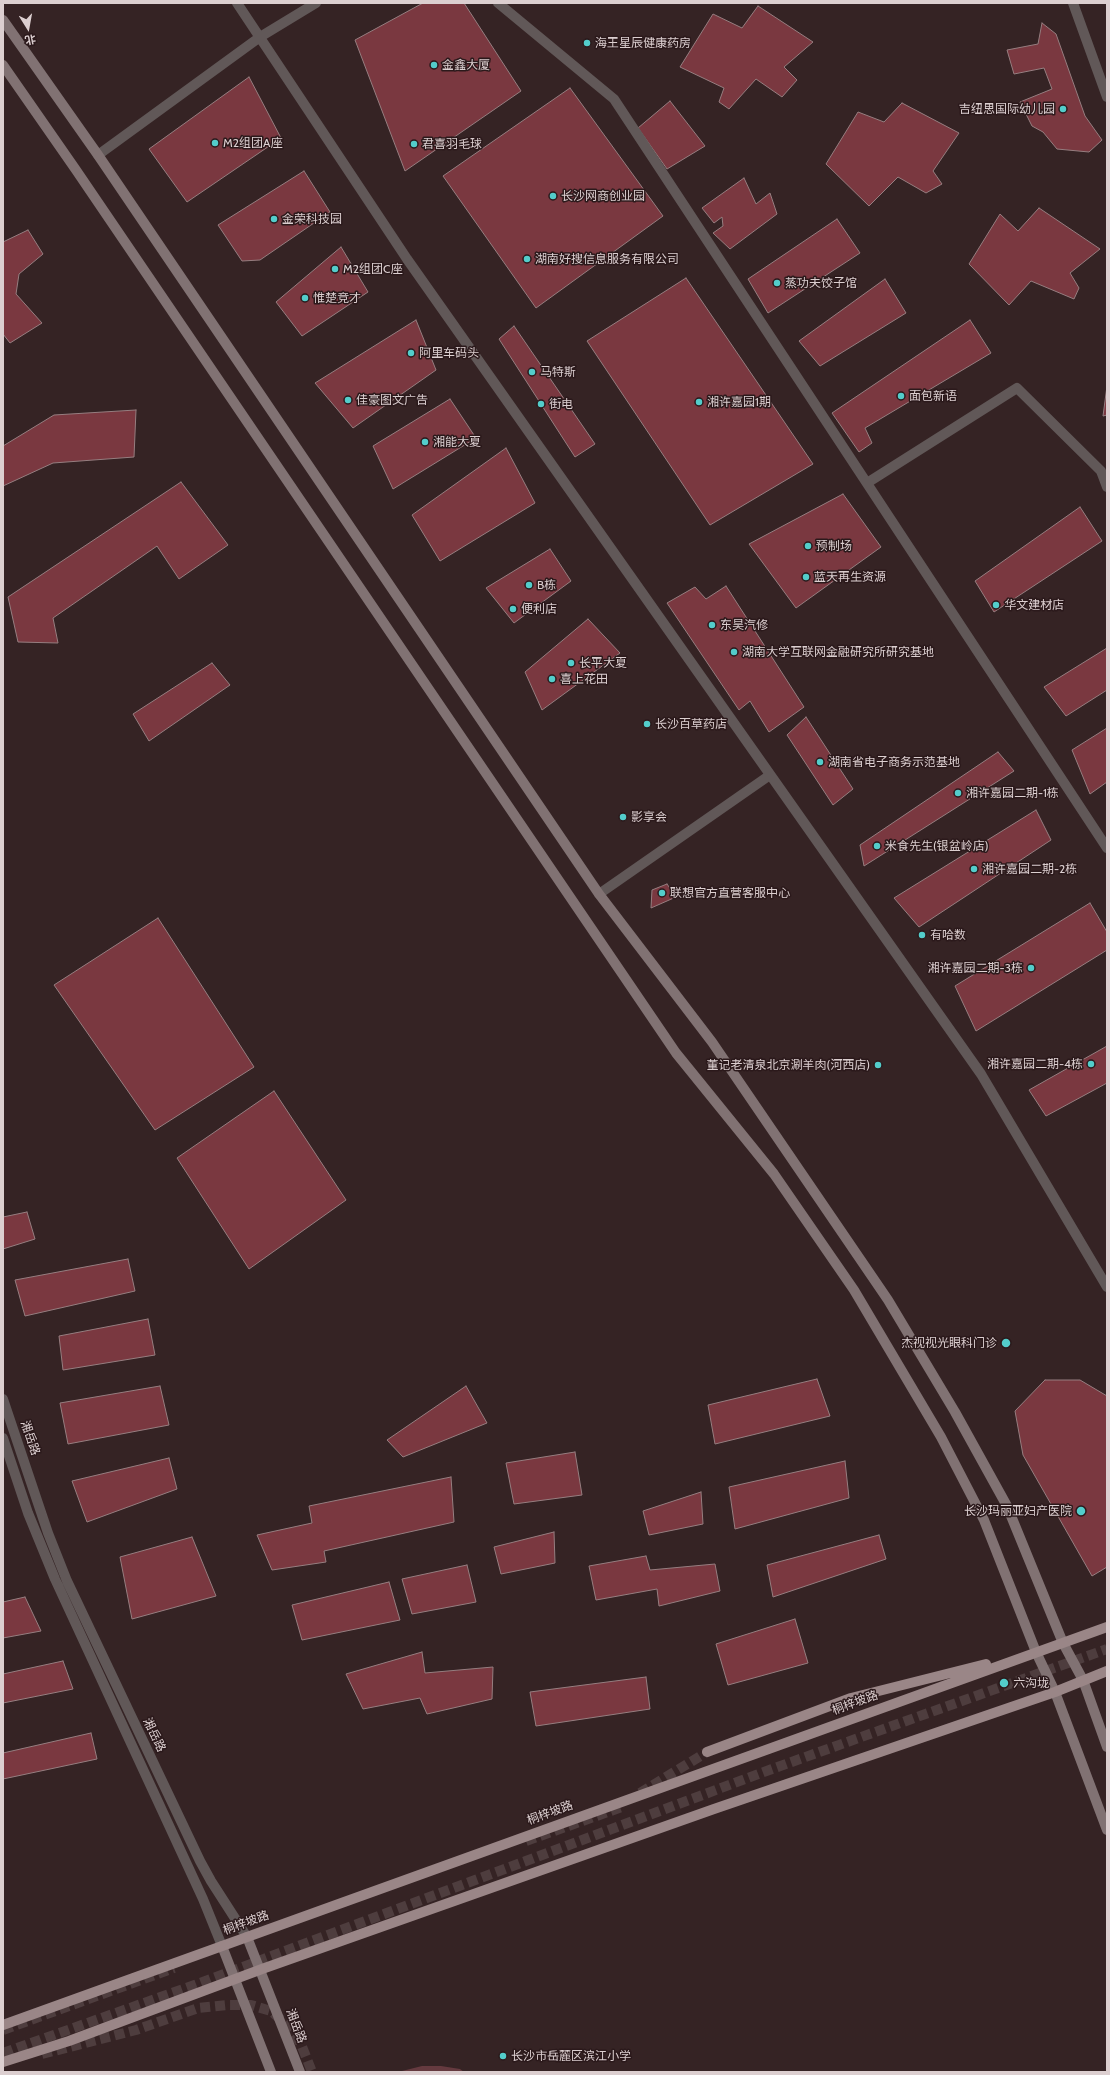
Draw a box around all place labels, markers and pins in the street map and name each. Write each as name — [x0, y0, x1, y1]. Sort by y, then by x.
place label: 海王星辰健康药房 — [595, 36, 691, 50]
marker: 海王星辰健康药房 — [582, 38, 592, 48]
place label: 金鑫大厦 — [442, 58, 490, 72]
marker: 金鑫大厦 — [429, 60, 439, 70]
place label: 吉纽思国际幼儿园 — [959, 102, 1055, 116]
marker: 吉纽思国际幼儿园 — [1058, 104, 1068, 114]
place label: M2组团A座 — [223, 136, 282, 150]
place label: 君喜羽毛球 — [422, 137, 482, 151]
marker: M2组团A座 — [210, 138, 220, 148]
marker: 君喜羽毛球 — [409, 139, 419, 149]
place label: 长沙网商创业园 — [561, 189, 645, 203]
marker: 长沙网商创业园 — [548, 191, 558, 201]
place label: 金荣科技园 — [282, 212, 342, 226]
marker: 金荣科技园 — [269, 214, 279, 224]
place label: 湖南好搜信息服务有限公司 — [535, 252, 679, 266]
marker: 湖南好搜信息服务有限公司 — [522, 254, 532, 264]
place label: M2组团C座 — [343, 262, 402, 276]
marker: M2组团C座 — [330, 264, 340, 274]
place label: 蒸功夫饺子馆 — [785, 276, 857, 290]
marker: 蒸功夫饺子馆 — [772, 278, 782, 288]
place label: 惟楚竞才 — [313, 291, 361, 305]
marker: 惟楚竞才 — [300, 293, 310, 303]
place label: 阿里车码头 — [419, 346, 479, 360]
marker: 阿里车码头 — [406, 348, 416, 358]
place label: 马特斯 — [540, 365, 576, 379]
marker: 马特斯 — [527, 367, 537, 377]
place label: 面包新语 — [909, 389, 957, 403]
marker: 面包新语 — [896, 391, 906, 401]
place label: 佳豪图文广告 — [356, 393, 428, 407]
marker: 佳豪图文广告 — [343, 395, 353, 405]
place label: 湘许嘉园1期 — [707, 395, 771, 409]
place label: 街电 — [549, 397, 573, 411]
marker: 湘许嘉园1期 — [694, 397, 704, 407]
marker: 街电 — [536, 399, 546, 409]
place label: 湘能大夏 — [433, 435, 481, 449]
marker: 湘能大夏 — [420, 437, 430, 447]
place label: 预制场 — [816, 539, 852, 553]
marker: 预制场 — [803, 541, 813, 551]
place label: 蓝天再生资源 — [814, 570, 886, 584]
marker: 蓝天再生资源 — [801, 572, 811, 582]
place label: B栋 — [537, 578, 556, 592]
marker: B栋 — [524, 580, 534, 590]
place label: 华文建材店 — [1004, 598, 1064, 612]
marker: 华文建材店 — [991, 600, 1001, 610]
place label: 便利店 — [521, 602, 557, 616]
marker: 便利店 — [508, 604, 518, 614]
place label: 东昊汽修 — [720, 618, 768, 632]
marker: 东昊汽修 — [707, 620, 717, 630]
place label: 湖南大学互联网金融研究所研究基地 — [742, 645, 934, 659]
marker: 湖南大学互联网金融研究所研究基地 — [729, 647, 739, 657]
place label: 长平大夏 — [579, 656, 627, 670]
marker: 长平大夏 — [566, 658, 576, 668]
place label: 喜上花田 — [560, 672, 608, 686]
marker: 喜上花田 — [547, 674, 557, 684]
place label: 长沙百草药店 — [655, 717, 727, 731]
marker: 长沙百草药店 — [642, 719, 652, 729]
place label: 湖南省电子商务示范基地 — [828, 755, 960, 769]
marker: 湖南省电子商务示范基地 — [815, 757, 825, 767]
place label: 湘许嘉园二期-1栋 — [966, 786, 1059, 800]
marker: 湘许嘉园二期-1栋 — [953, 788, 963, 798]
place label: 影享会 — [631, 810, 667, 824]
marker: 影享会 — [618, 812, 628, 822]
place label: 米食先生(银盆岭店) — [885, 839, 989, 853]
marker: 米食先生(银盆岭店) — [872, 841, 882, 851]
place label: 湘许嘉园二期-2栋 — [982, 862, 1077, 876]
marker: 湘许嘉园二期-2栋 — [969, 864, 979, 874]
place label: 联想官方直营客服中心 — [670, 886, 790, 900]
marker: 联想官方直营客服中心 — [657, 888, 667, 898]
place label: 有哈数 — [930, 928, 966, 942]
marker: 有哈数 — [917, 930, 927, 940]
place label: 湘许嘉园二期-3栋 — [928, 961, 1023, 975]
marker: 湘许嘉园二期-3栋 — [1026, 963, 1036, 973]
place label: 湘许嘉园二期-4栋 — [987, 1057, 1083, 1071]
place label: 董记老清泉北京涮羊肉(河西店) — [706, 1058, 870, 1072]
marker: 湘许嘉园二期-4栋 — [1086, 1059, 1096, 1069]
marker: 董记老清泉北京涮羊肉(河西店) — [873, 1060, 883, 1070]
place label: 杰视视光眼科门诊 — [901, 1336, 997, 1350]
marker: 杰视视光眼科门诊 — [1000, 1337, 1012, 1349]
place label: 长沙玛丽亚妇产医院 — [964, 1504, 1072, 1518]
marker: 长沙玛丽亚妇产医院 — [1075, 1505, 1087, 1517]
place label: 六沟垅 — [1013, 1676, 1049, 1690]
marker: 六沟垅 — [998, 1677, 1010, 1689]
place label: 长沙市岳麓区滨江小学 — [511, 2049, 631, 2063]
marker: 长沙市岳麓区滨江小学 — [498, 2051, 508, 2061]

